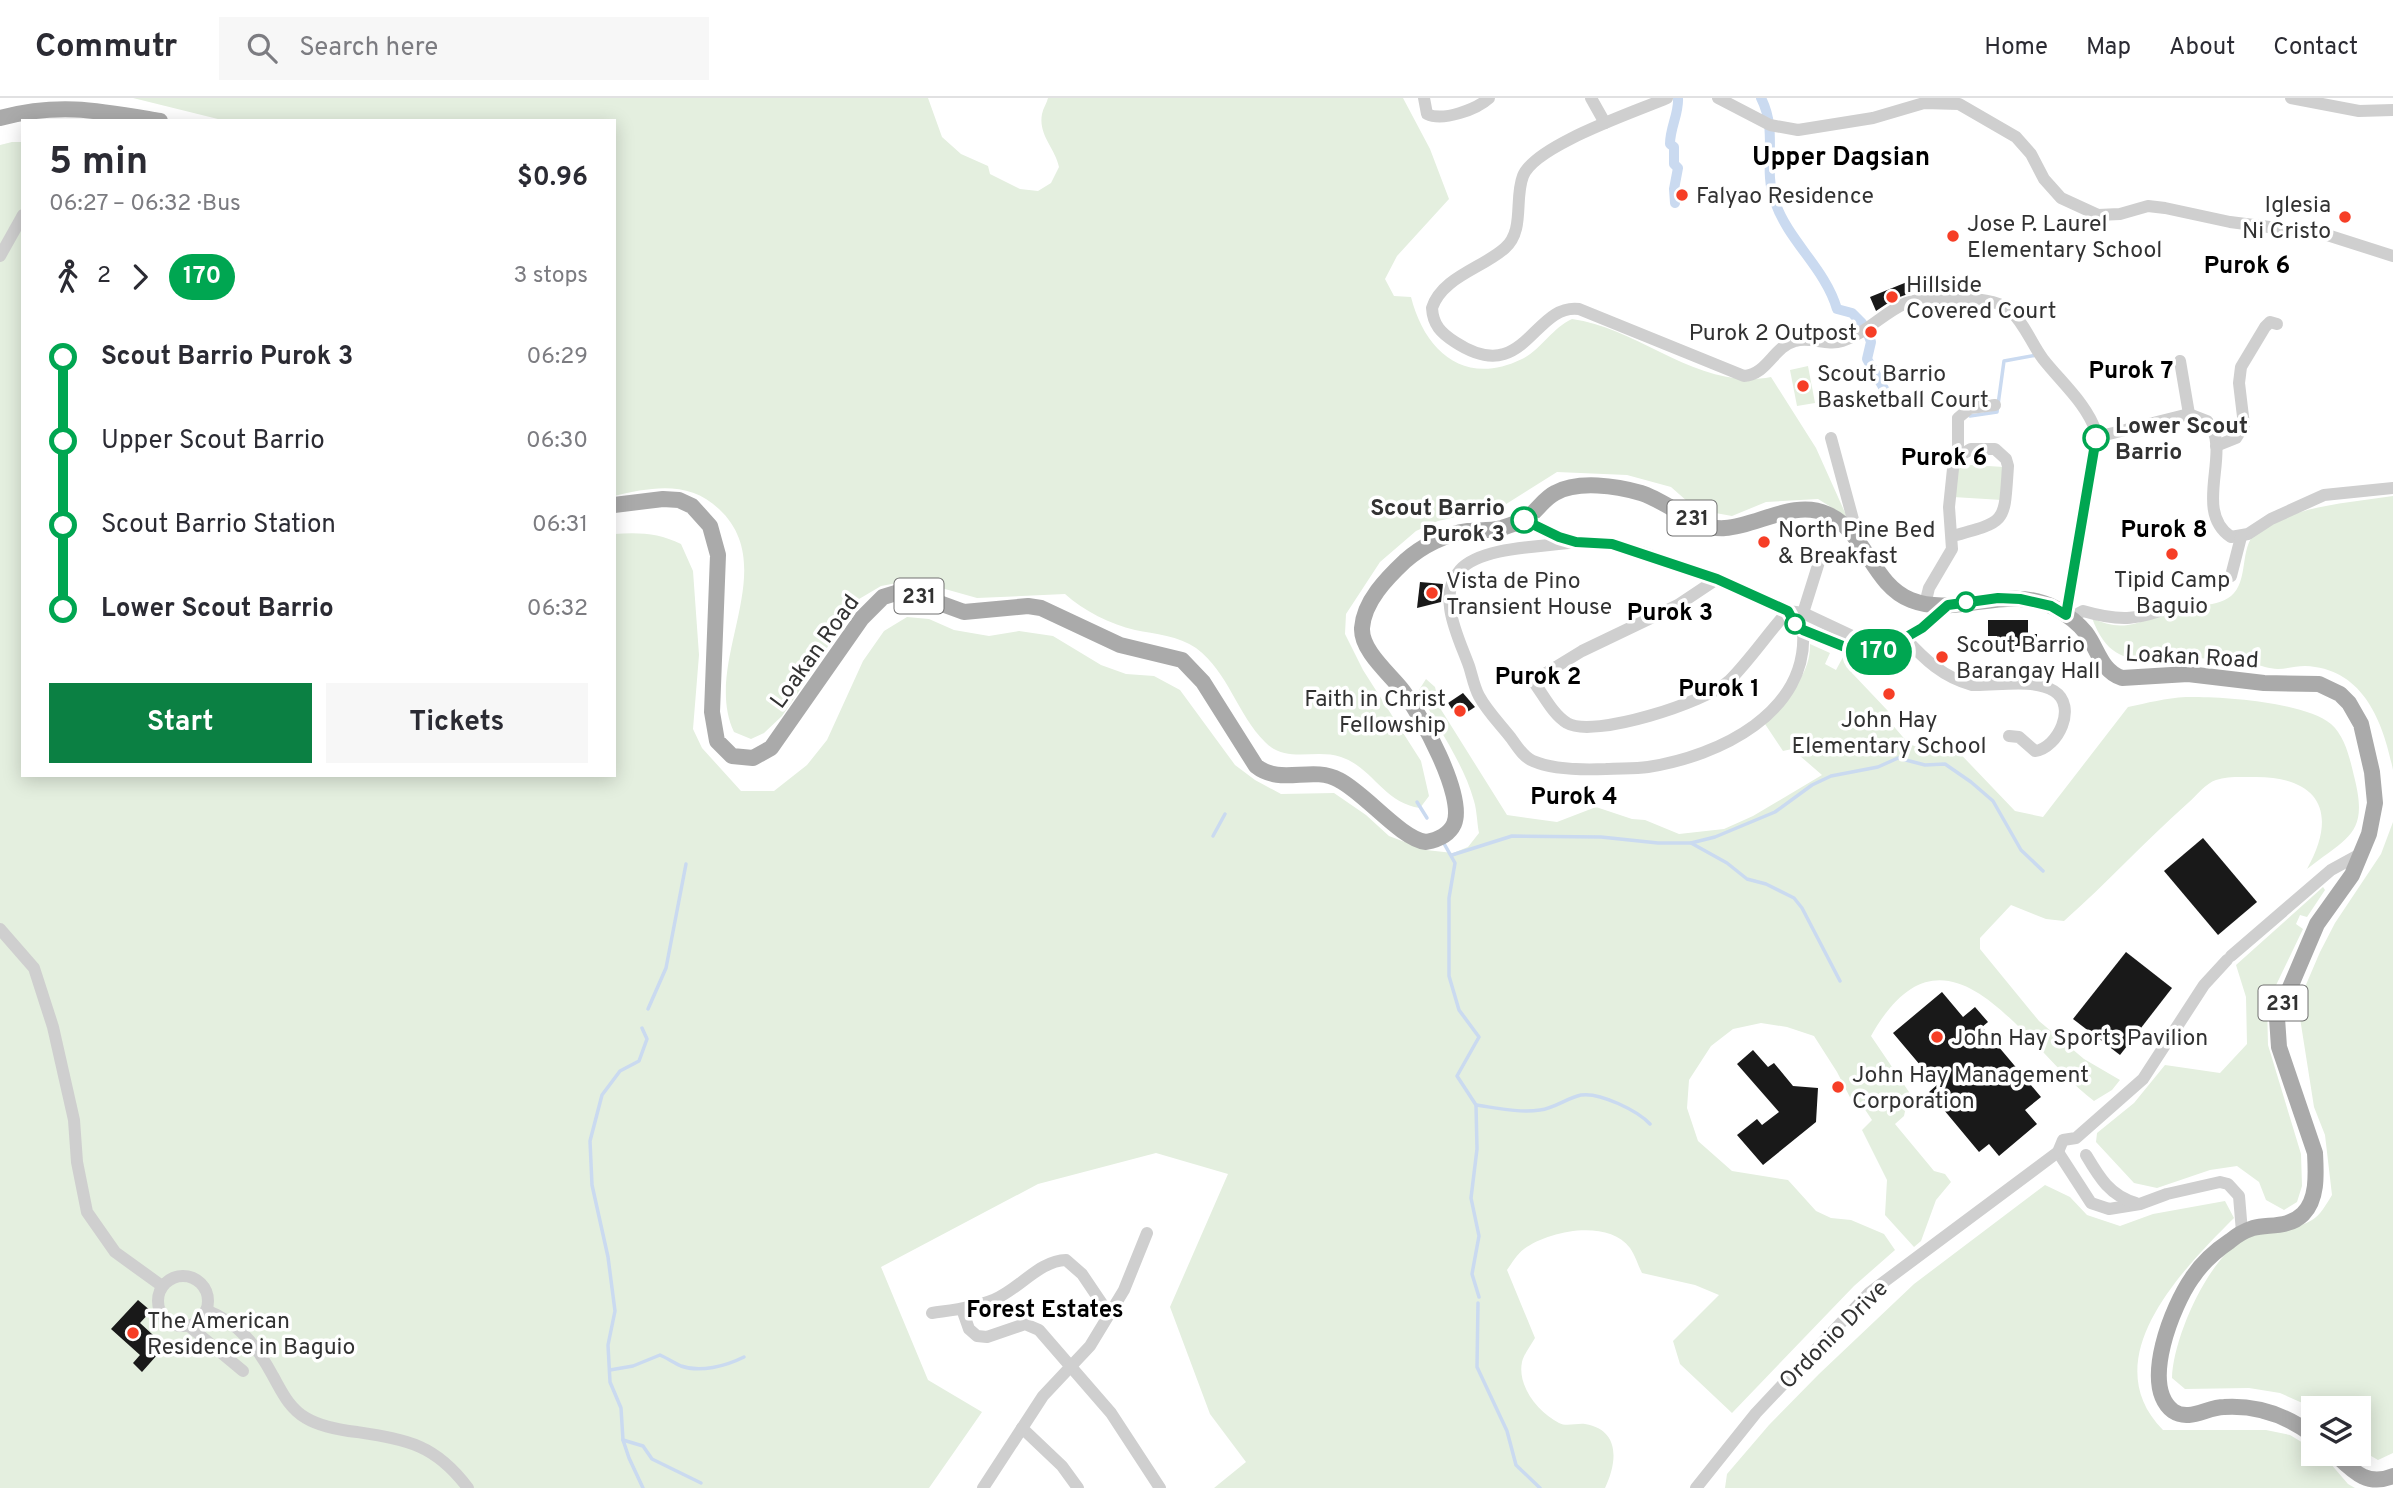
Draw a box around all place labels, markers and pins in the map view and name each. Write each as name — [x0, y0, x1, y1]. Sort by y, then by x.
place label: Falyao Residence — [1696, 183, 1874, 212]
marker: Falyao Residence — [1674, 187, 1690, 203]
place label: Iglesia Ni Cristo — [2242, 192, 2331, 247]
marker: Iglesia Ni Cristo — [2337, 209, 2353, 225]
place label: Jose P. Laurel Elementary School — [1967, 211, 2162, 266]
marker: Jose P. Laurel Elementary School — [1945, 228, 1961, 244]
place label: Hillside Covered Court — [1906, 272, 2056, 327]
marker: Hillside Covered Court — [1884, 289, 1900, 305]
place label: Purok 2 Outpost — [1689, 320, 1857, 349]
marker: Purok 2 Outpost — [1863, 324, 1879, 340]
place label: Scout Barrio Basketball Court — [1817, 361, 1989, 416]
marker: Scout Barrio Basketball Court — [1795, 378, 1811, 394]
place label: Lower Scout Barrio — [2115, 413, 2248, 468]
marker: Lower Scout Barrio — [2083, 425, 2109, 451]
place label: Scout Barrio Purok 3 — [1370, 495, 1505, 550]
marker: Scout Barrio Purok 3 — [1511, 507, 1537, 533]
place label: North Pine Bed & Breakfast — [1778, 517, 1935, 572]
marker: North Pine Bed & Breakfast — [1756, 534, 1772, 550]
marker: Tipid Camp Baguio — [2164, 546, 2180, 562]
place label: Tipid Camp Baguio — [2114, 567, 2230, 622]
place label: Vista de Pino Transient House — [1446, 568, 1612, 623]
marker: Vista de Pino Transient House — [1424, 585, 1440, 601]
unlabelled marker — [1956, 592, 1976, 612]
unlabelled marker — [1785, 614, 1805, 634]
place label: Scout Barrio Barangay Hall — [1956, 632, 2100, 687]
marker: Scout Barrio Barangay Hall — [1934, 649, 1950, 665]
place label: Faith in Christ Fellowship — [1304, 686, 1446, 741]
marker: John Hay Elementary School — [1881, 686, 1897, 702]
marker: Faith in Christ Fellowship — [1452, 703, 1468, 719]
place label: John Hay Elementary School — [1791, 707, 1987, 762]
place label: John Hay Sports Pavilion — [1951, 1025, 2208, 1054]
marker: John Hay Sports Pavilion — [1929, 1029, 1945, 1045]
place label: John Hay Management Corporation — [1852, 1062, 2089, 1117]
marker: John Hay Management Corporation — [1830, 1079, 1846, 1095]
place label: The American Residence in Baguio — [147, 1308, 355, 1363]
marker: The American Residence in Baguio — [125, 1325, 141, 1341]

